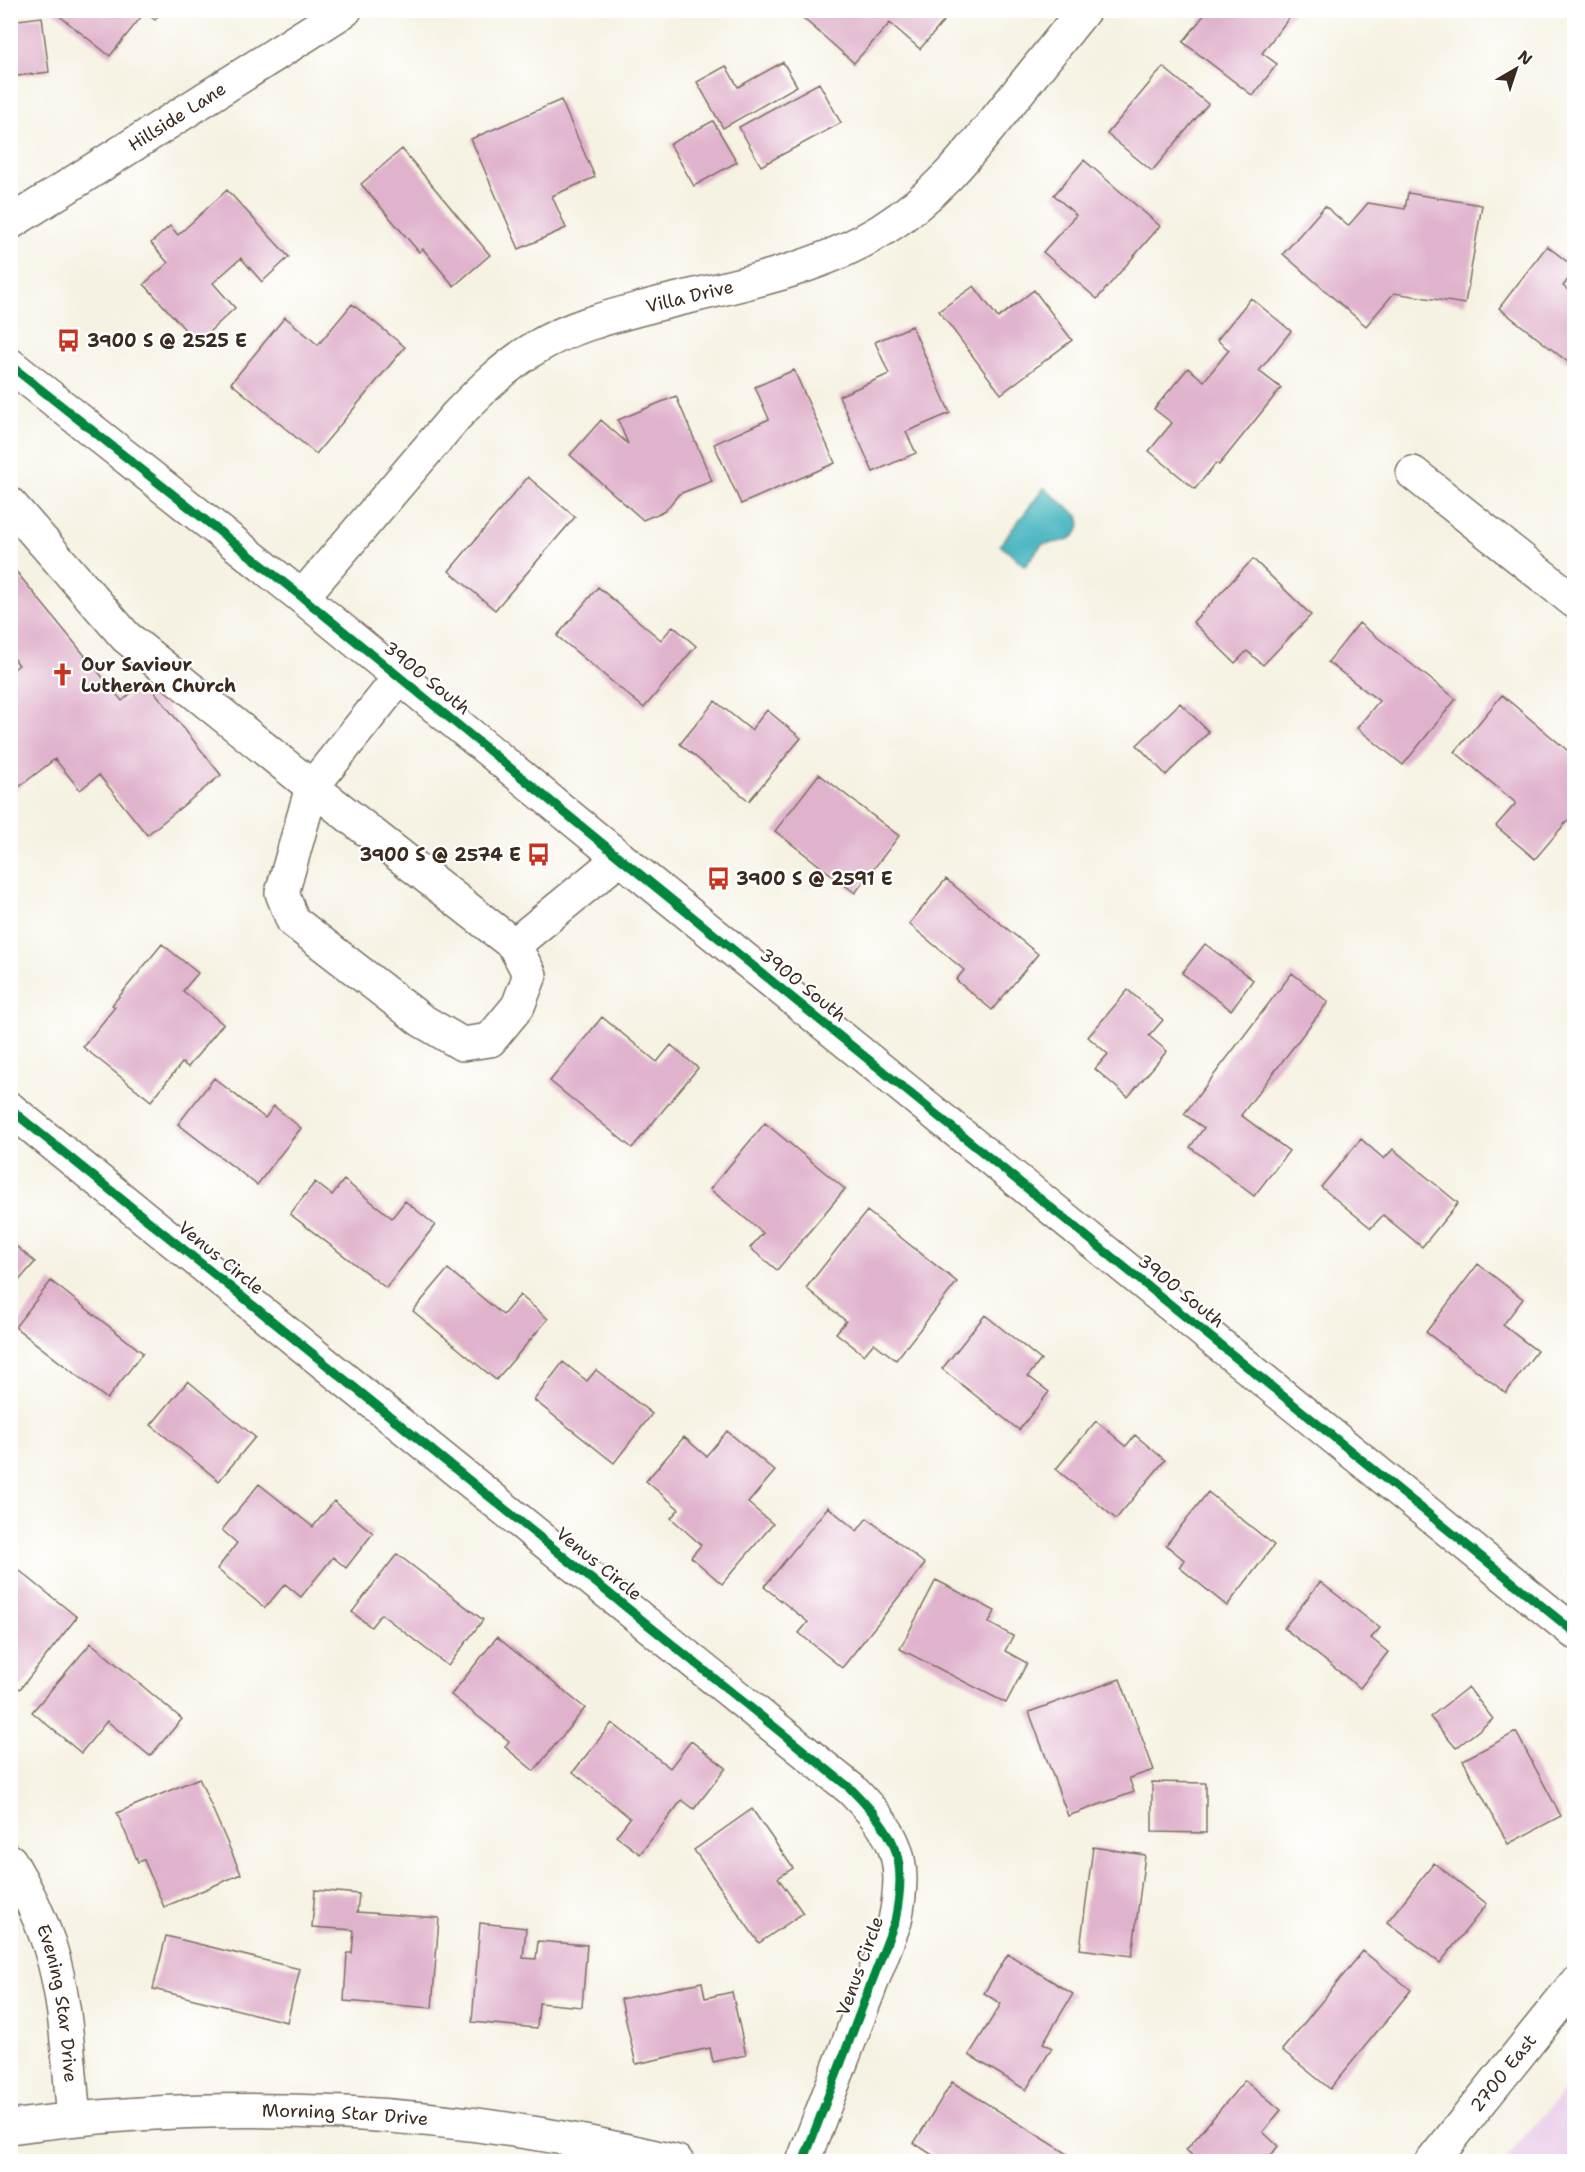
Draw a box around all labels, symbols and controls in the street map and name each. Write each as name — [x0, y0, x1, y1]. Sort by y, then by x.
north arrow — [1486, 39, 1546, 99]
text: N — [1514, 46, 1537, 70]
street label: Hillside Lane — [123, 77, 231, 157]
street label: Villa Drive — [643, 275, 736, 319]
bus stop icon: 3900 S @ 2525 E — [56, 328, 82, 354]
place label: 3900 S @ 2525 E — [87, 329, 247, 353]
street label: 3900 South — [379, 636, 475, 720]
place label: Our Saviour Lutheran Church — [81, 653, 236, 698]
church icon: Our Saviour Lutheran Church — [50, 662, 76, 688]
bus stop icon: 3900 S @ 2574 E — [526, 842, 552, 868]
place label: 3900 S @ 2574 E — [359, 843, 521, 867]
bus stop icon: 3900 S @ 2591 E — [705, 866, 731, 892]
place label: 3900 S @ 2591 E — [736, 867, 893, 891]
street label: 3900 South — [755, 943, 851, 1027]
street label: Venus Circle — [173, 1216, 269, 1300]
street label: 3900 South — [1133, 1249, 1229, 1333]
street label: Venus Circle — [551, 1522, 647, 1606]
street label: Venus Circle — [831, 1913, 889, 2019]
street label: Evening Star Drive — [31, 1921, 83, 2083]
street label: 2700 East — [1465, 2029, 1542, 2117]
street label: Morning Star Drive — [262, 2098, 429, 2131]

